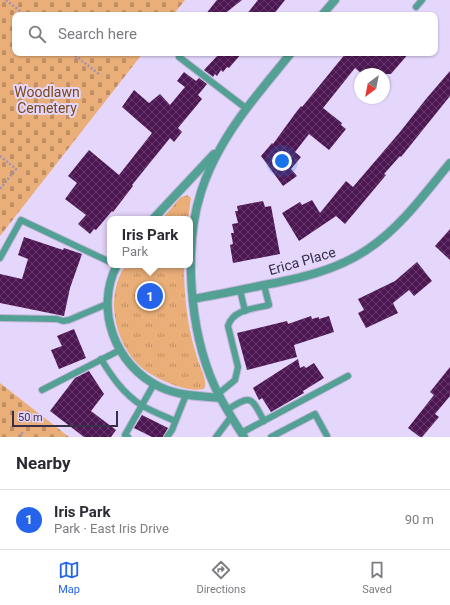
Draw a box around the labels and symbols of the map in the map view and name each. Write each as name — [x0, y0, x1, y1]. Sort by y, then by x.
north arrow — [354, 68, 390, 104]
park label: Woodlawn Cemetery — [14, 84, 80, 116]
your location — [272, 151, 292, 171]
street label: Erica Place — [267, 244, 337, 278]
pin: 1 — [137, 281, 163, 311]
scale bar — [12, 409, 118, 428]

